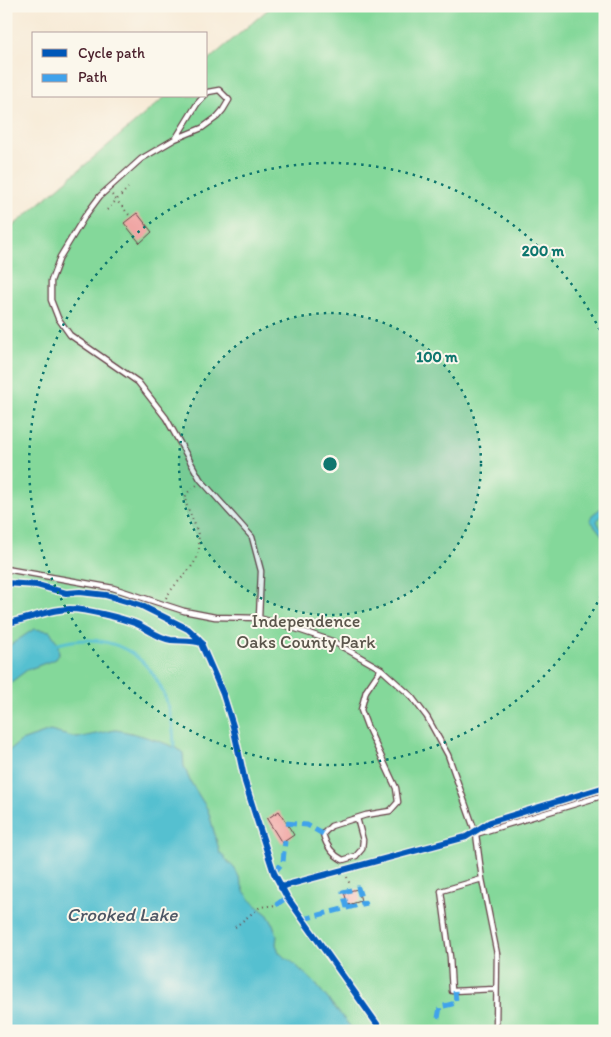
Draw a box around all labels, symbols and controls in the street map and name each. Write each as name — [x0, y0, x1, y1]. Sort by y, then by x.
legend — [32, 32, 208, 98]
text: Cycle path — [78, 44, 145, 62]
text: Path — [78, 68, 107, 86]
text: 200 m — [522, 242, 565, 260]
text: 100 m — [416, 348, 458, 366]
centre of rings — [321, 455, 339, 473]
park label: Independence Oaks County Park — [236, 610, 376, 653]
water label: Crooked Lake — [67, 903, 178, 926]

